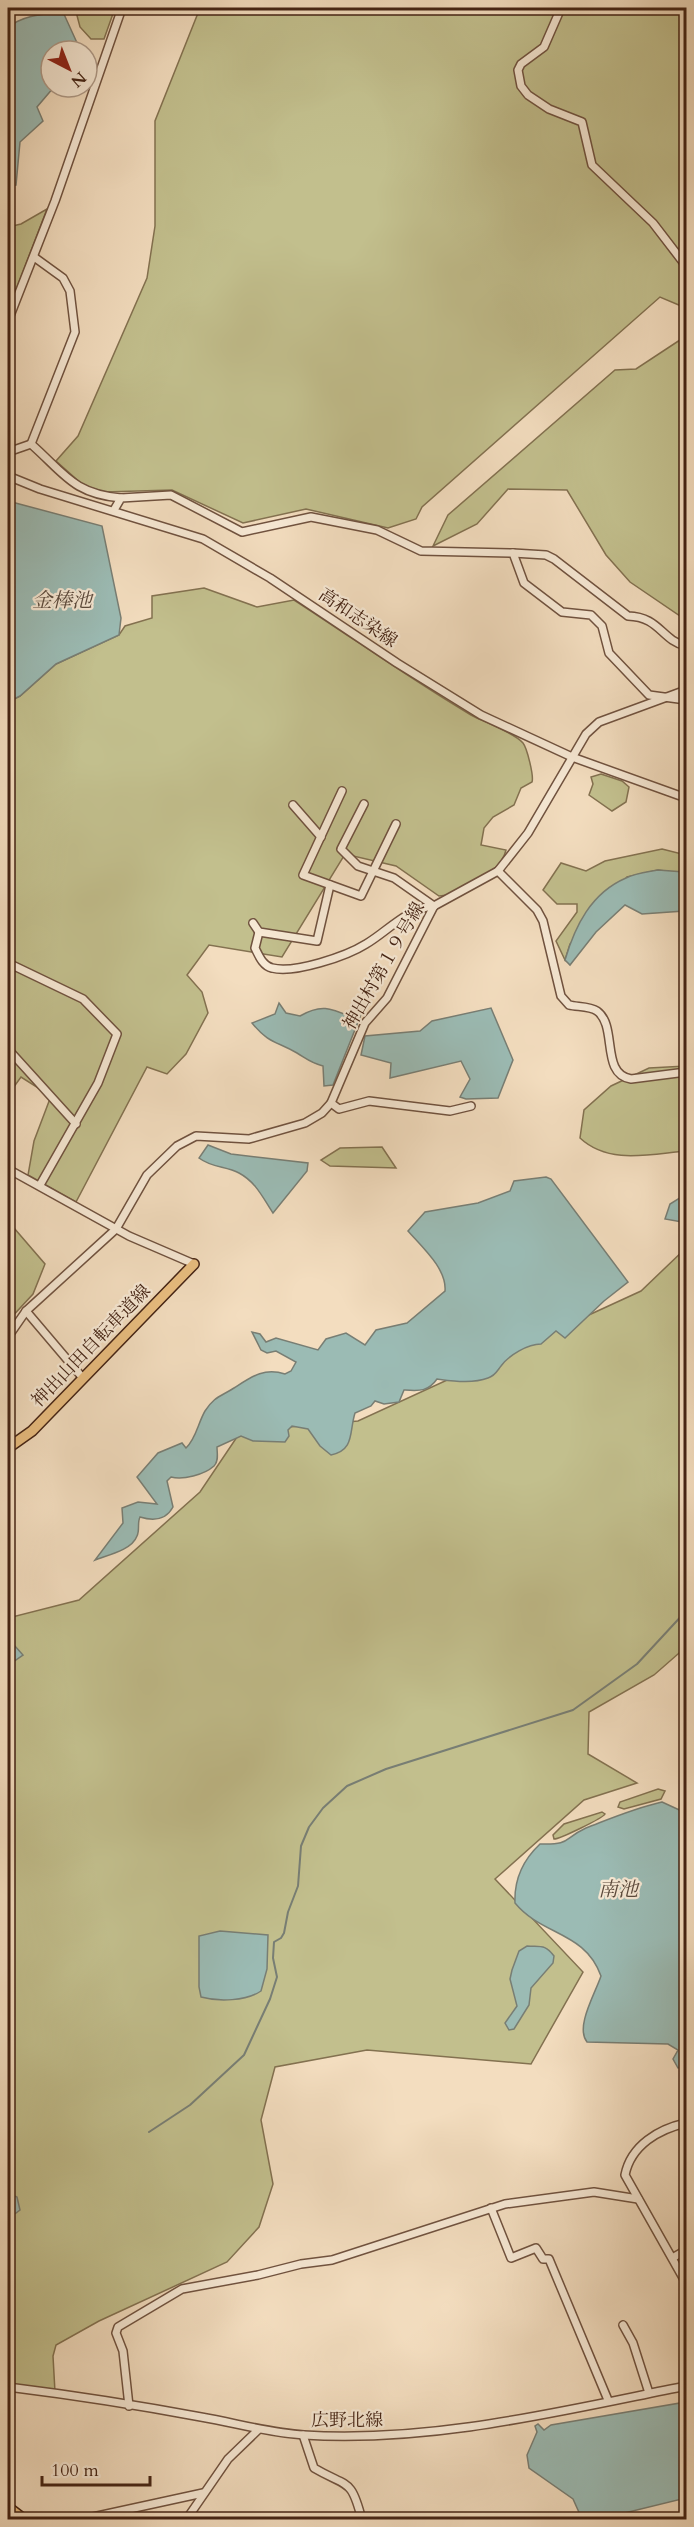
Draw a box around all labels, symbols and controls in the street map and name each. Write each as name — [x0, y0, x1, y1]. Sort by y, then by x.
north arrow — [39, 39, 99, 99]
text: N — [66, 67, 91, 92]
street label: 高和志染線 — [314, 582, 402, 654]
water label: 金棒池 — [32, 587, 94, 614]
street label: 神出村第１９号線 — [337, 897, 431, 1035]
street label: 神出山田自転車道線 — [26, 1279, 156, 1413]
water label: 南池 — [598, 1876, 640, 1903]
street label: 広野北線 — [311, 2408, 383, 2433]
scale bar — [42, 2449, 150, 2487]
text: 100 m — [51, 2458, 99, 2483]

